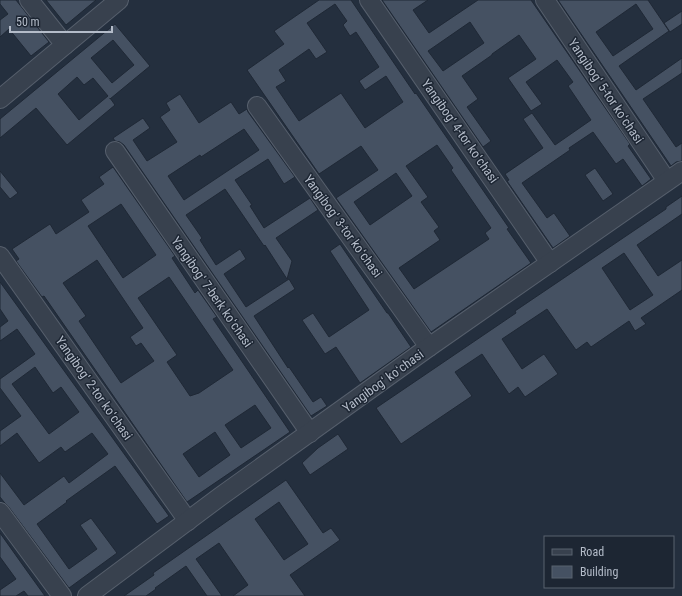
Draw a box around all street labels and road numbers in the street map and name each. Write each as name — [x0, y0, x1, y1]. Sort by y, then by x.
street label: Yangibogʻ 5-tor koʻchasi — [565, 36, 647, 146]
street label: Yangibogʻ 4-tor koʻchasi — [419, 76, 501, 186]
street label: Yangibogʻ 3-tor koʻchasi — [301, 172, 385, 280]
street label: Yangibogʻ 7-berk koʻchasi — [168, 234, 256, 350]
street label: Yangibogʻ 2-tor koʻchasi — [53, 333, 135, 443]
street label: Yangibogʻ koʻchasi — [340, 347, 426, 415]

